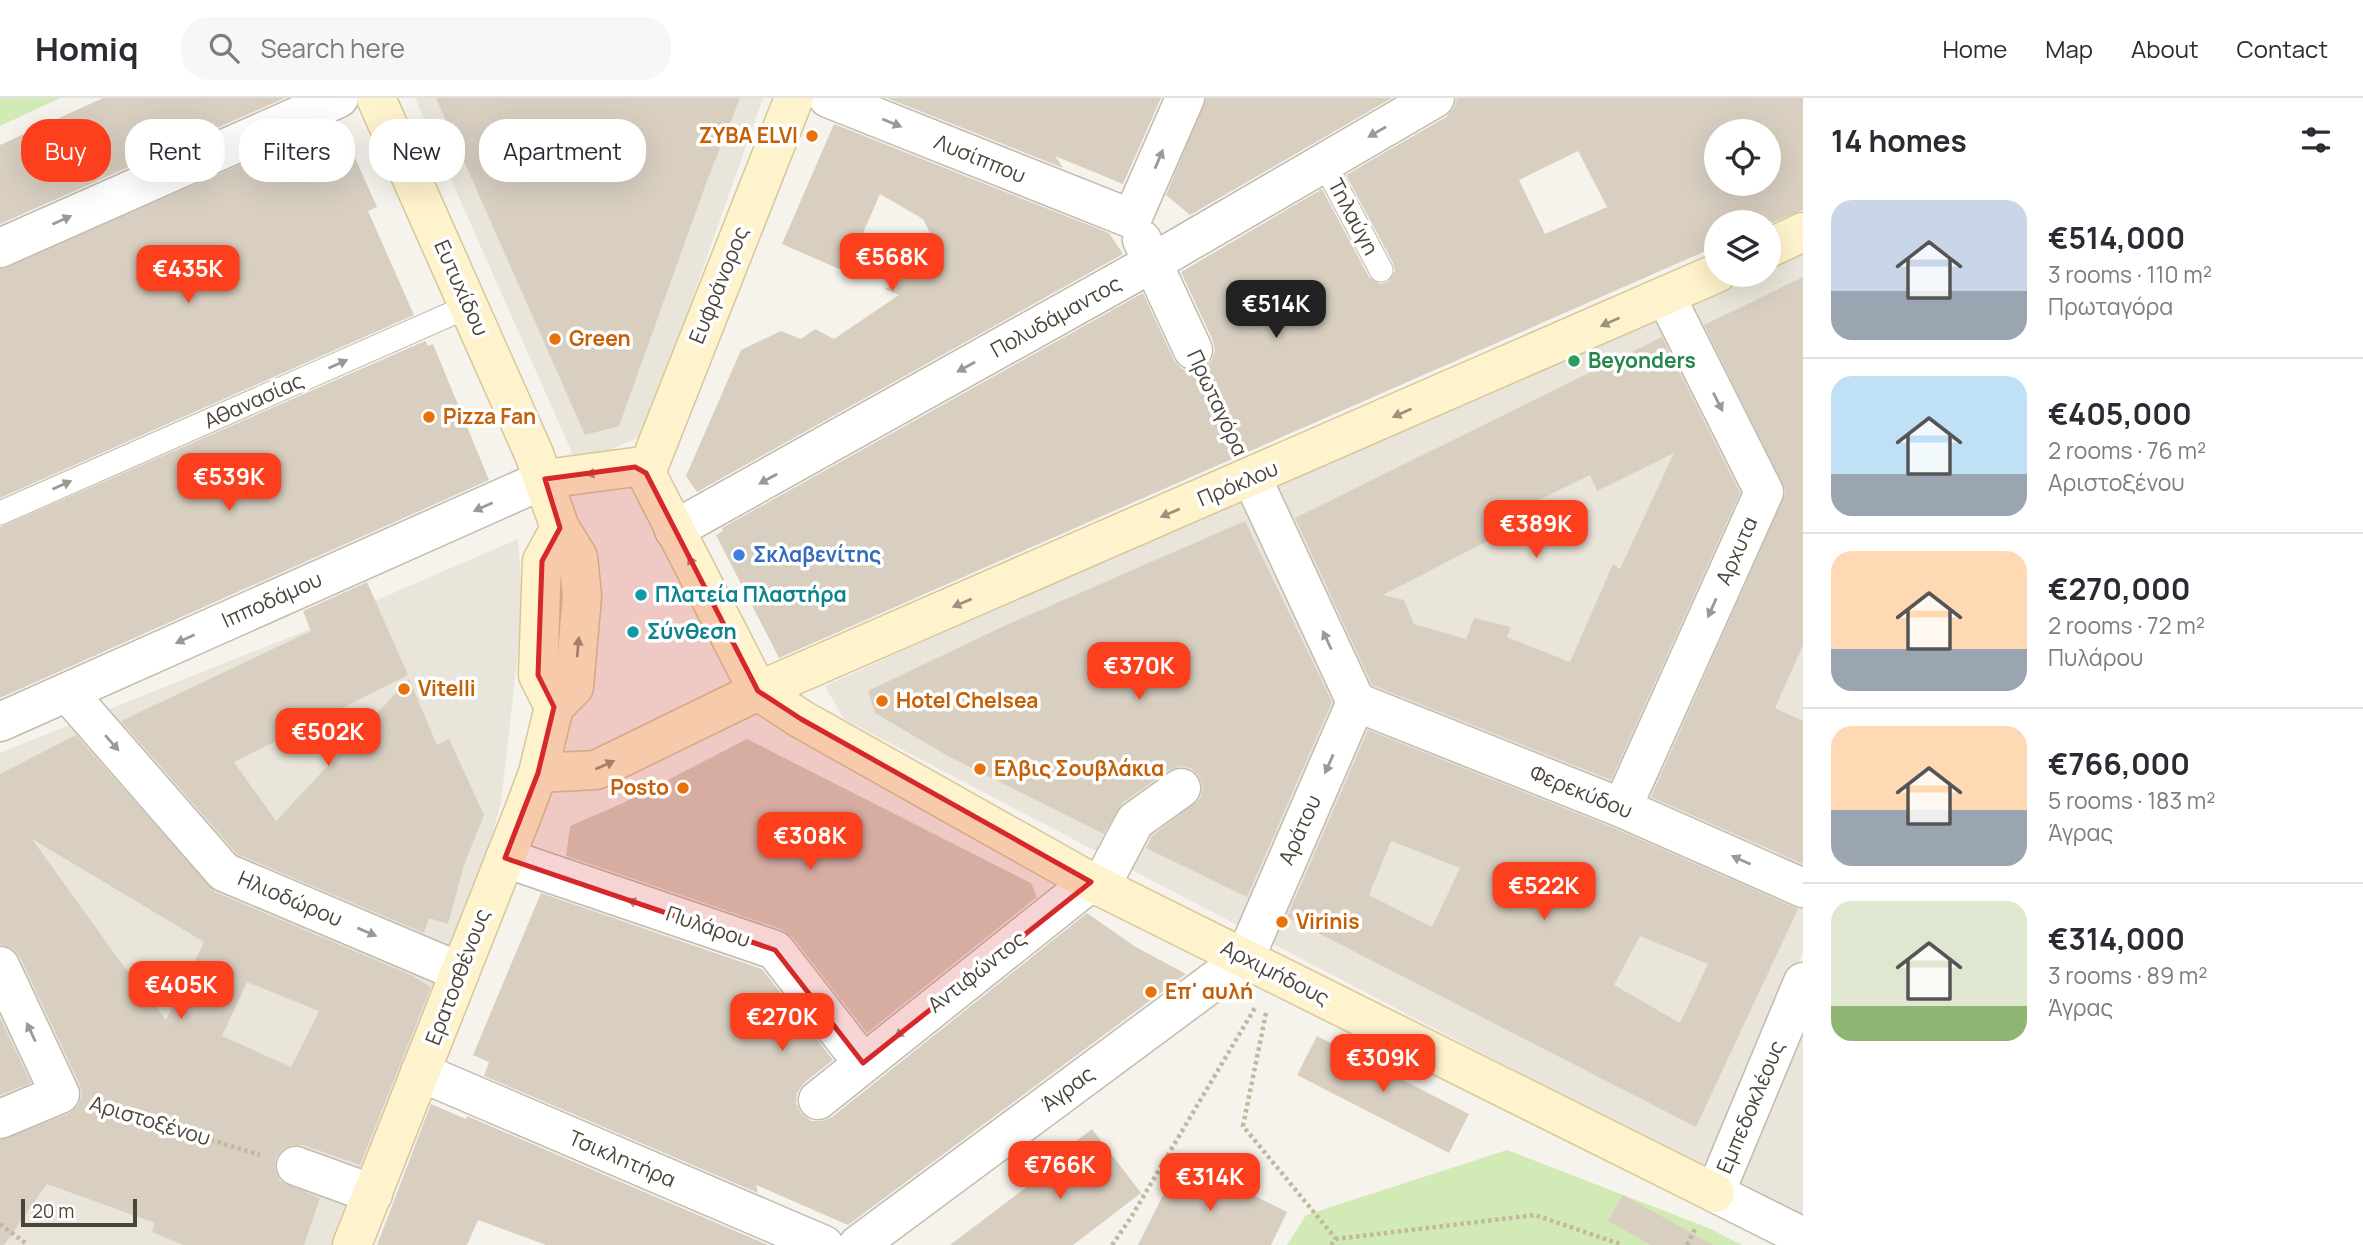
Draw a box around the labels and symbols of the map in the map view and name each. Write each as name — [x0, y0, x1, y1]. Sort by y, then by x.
one-way arrow — [881, 118, 902, 129]
place label: ΖΥΒΑ ELVI — [699, 121, 798, 149]
one-way arrow — [1367, 126, 1386, 139]
street label: Λυσίππου — [931, 127, 1030, 189]
marker: ΖΥΒΑ ELVI — [804, 128, 820, 144]
one-way arrow — [1153, 148, 1164, 169]
street label: Τηλαύγη — [1322, 174, 1386, 260]
one-way arrow — [52, 214, 73, 225]
street label: Ευφράνορος — [682, 222, 754, 347]
pin: €568K — [843, 234, 941, 293]
street label: Ευτυχίδου — [428, 235, 495, 340]
pin: €435K — [139, 246, 237, 305]
street label: Πολυδάμαντος — [985, 269, 1126, 364]
pin: €514K — [1227, 280, 1325, 340]
one-way arrow — [1600, 316, 1620, 328]
place label: Green — [569, 324, 631, 352]
marker: Green — [547, 331, 563, 347]
street label: Πρωταγόρα — [1181, 345, 1255, 460]
place label: Beyonders — [1588, 346, 1696, 374]
marker: Beyonders — [1566, 353, 1582, 369]
one-way arrow — [328, 358, 348, 370]
one-way arrow — [957, 361, 976, 373]
street label: Αθανασίας — [199, 366, 308, 435]
one-way arrow — [1713, 392, 1724, 412]
place label: Pizza Fan — [443, 402, 536, 430]
one-way arrow — [1391, 407, 1412, 418]
marker: Pizza Fan — [421, 409, 437, 425]
pin: €539K — [180, 454, 278, 513]
street label: Πρόκλου — [1193, 454, 1282, 513]
one-way arrow — [585, 467, 607, 478]
one-way arrow — [758, 473, 778, 485]
one-way arrow — [52, 479, 73, 490]
pin: €389K — [1487, 500, 1585, 560]
one-way arrow — [472, 502, 493, 513]
one-way arrow — [1160, 508, 1181, 519]
street label: Αρχυτα — [1709, 512, 1764, 589]
place label: Σκλαβενίτης — [753, 540, 881, 568]
marker: Σκλαβενίτης — [731, 547, 747, 563]
one-way arrow — [687, 555, 698, 575]
street label: Ιπποδάμου — [217, 565, 326, 634]
place label: Πλατεία Πλαστήρα — [655, 580, 847, 608]
marker: Πλατεία Πλαστήρα — [633, 587, 649, 603]
one-way arrow — [951, 598, 972, 609]
one-way arrow — [1706, 598, 1718, 618]
place label: Σύνθεση — [647, 617, 737, 645]
marker: Σύνθεση — [625, 624, 641, 640]
one-way arrow — [1321, 630, 1333, 650]
one-way arrow — [175, 633, 195, 645]
one-way arrow — [573, 636, 584, 658]
pin: €370K — [1090, 642, 1188, 702]
place label: Vitelli — [418, 674, 476, 702]
marker: Vitelli — [396, 681, 412, 697]
place label: Hotel Chelsea — [896, 686, 1038, 714]
marker: Hotel Chelsea — [874, 693, 890, 709]
pin: €502K — [279, 708, 377, 768]
one-way arrow — [104, 735, 119, 752]
place label: Ελβις Σουβλάκια — [994, 754, 1164, 782]
one-way arrow — [1323, 754, 1334, 775]
street label: Φερεκύδου — [1526, 758, 1637, 824]
one-way arrow — [595, 759, 615, 771]
marker: Ελβις Σουβλάκια — [972, 761, 988, 777]
place label: Posto — [610, 773, 669, 801]
marker: Posto — [675, 780, 691, 796]
street label: Αράτου — [1271, 790, 1327, 869]
pin: €308K — [761, 812, 859, 872]
one-way arrow — [1730, 854, 1751, 865]
pin: €522K — [1495, 862, 1593, 922]
street label: Ηλιοδώρου — [234, 864, 347, 933]
one-way arrow — [627, 897, 648, 908]
street label: Πυλάρου — [663, 899, 754, 953]
street label: Ερατοσθένους — [418, 905, 496, 1049]
place label: Virinis — [1296, 907, 1360, 935]
marker: Virinis — [1274, 914, 1290, 930]
street label: Αντιφώντος — [922, 924, 1031, 1018]
one-way arrow — [357, 926, 377, 938]
street label: Αρχιμήδους — [1217, 933, 1334, 1011]
pin: €405K — [132, 962, 230, 1021]
place label: Επ' αυλή — [1165, 977, 1253, 1005]
marker: Επ' αυλή — [1143, 984, 1159, 1000]
pin: €270K — [733, 993, 831, 1053]
one-way arrow — [25, 1022, 37, 1042]
one-way arrow — [895, 1024, 913, 1039]
pin: €309K — [1334, 1034, 1432, 1094]
street label: Εμπεδοκλέους — [1709, 1036, 1791, 1177]
street label: Άγρας — [1035, 1059, 1100, 1117]
street label: Αριστοξένου — [87, 1088, 214, 1152]
street label: Τσικλητήρα — [565, 1123, 680, 1193]
pin: €766K — [1011, 1142, 1109, 1201]
pin: €314K — [1161, 1154, 1259, 1213]
scale bar — [21, 1196, 136, 1228]

